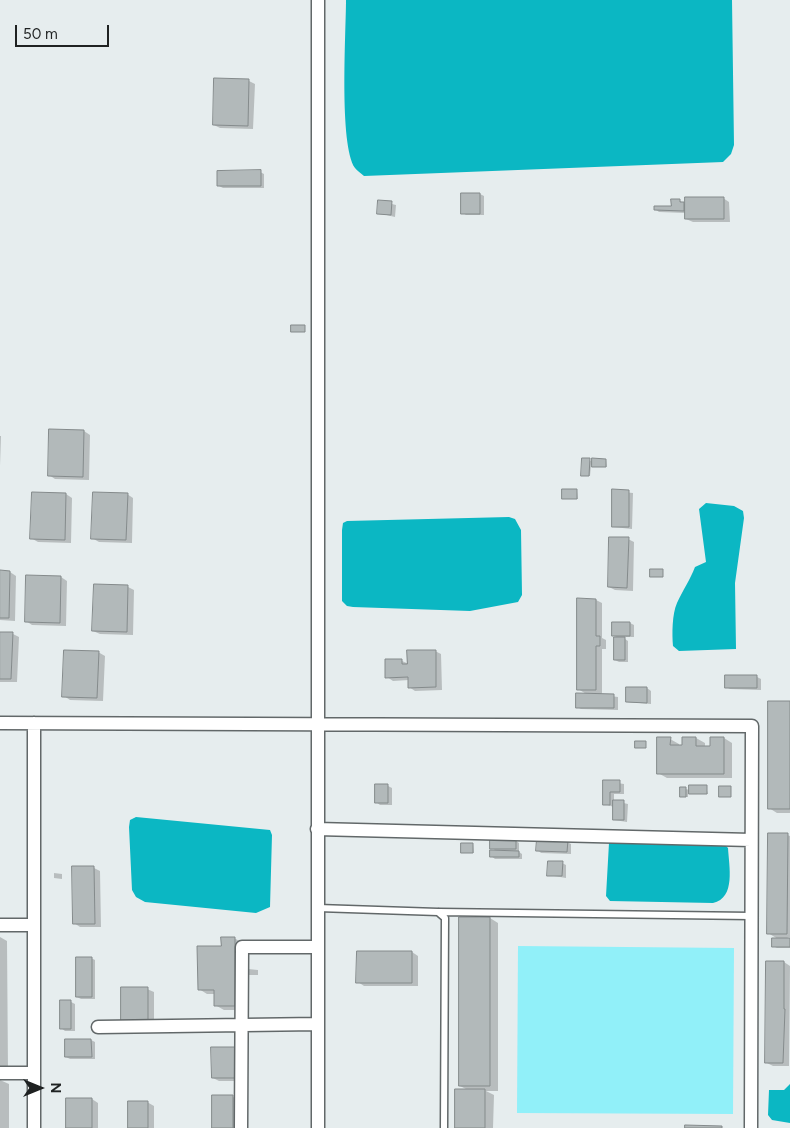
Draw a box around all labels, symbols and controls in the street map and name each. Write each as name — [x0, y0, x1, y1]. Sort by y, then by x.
scale bar — [18, 15, 111, 47]
text: 50 m — [23, 25, 58, 43]
north arrow — [15, 1063, 65, 1113]
text: N — [47, 1083, 64, 1093]

